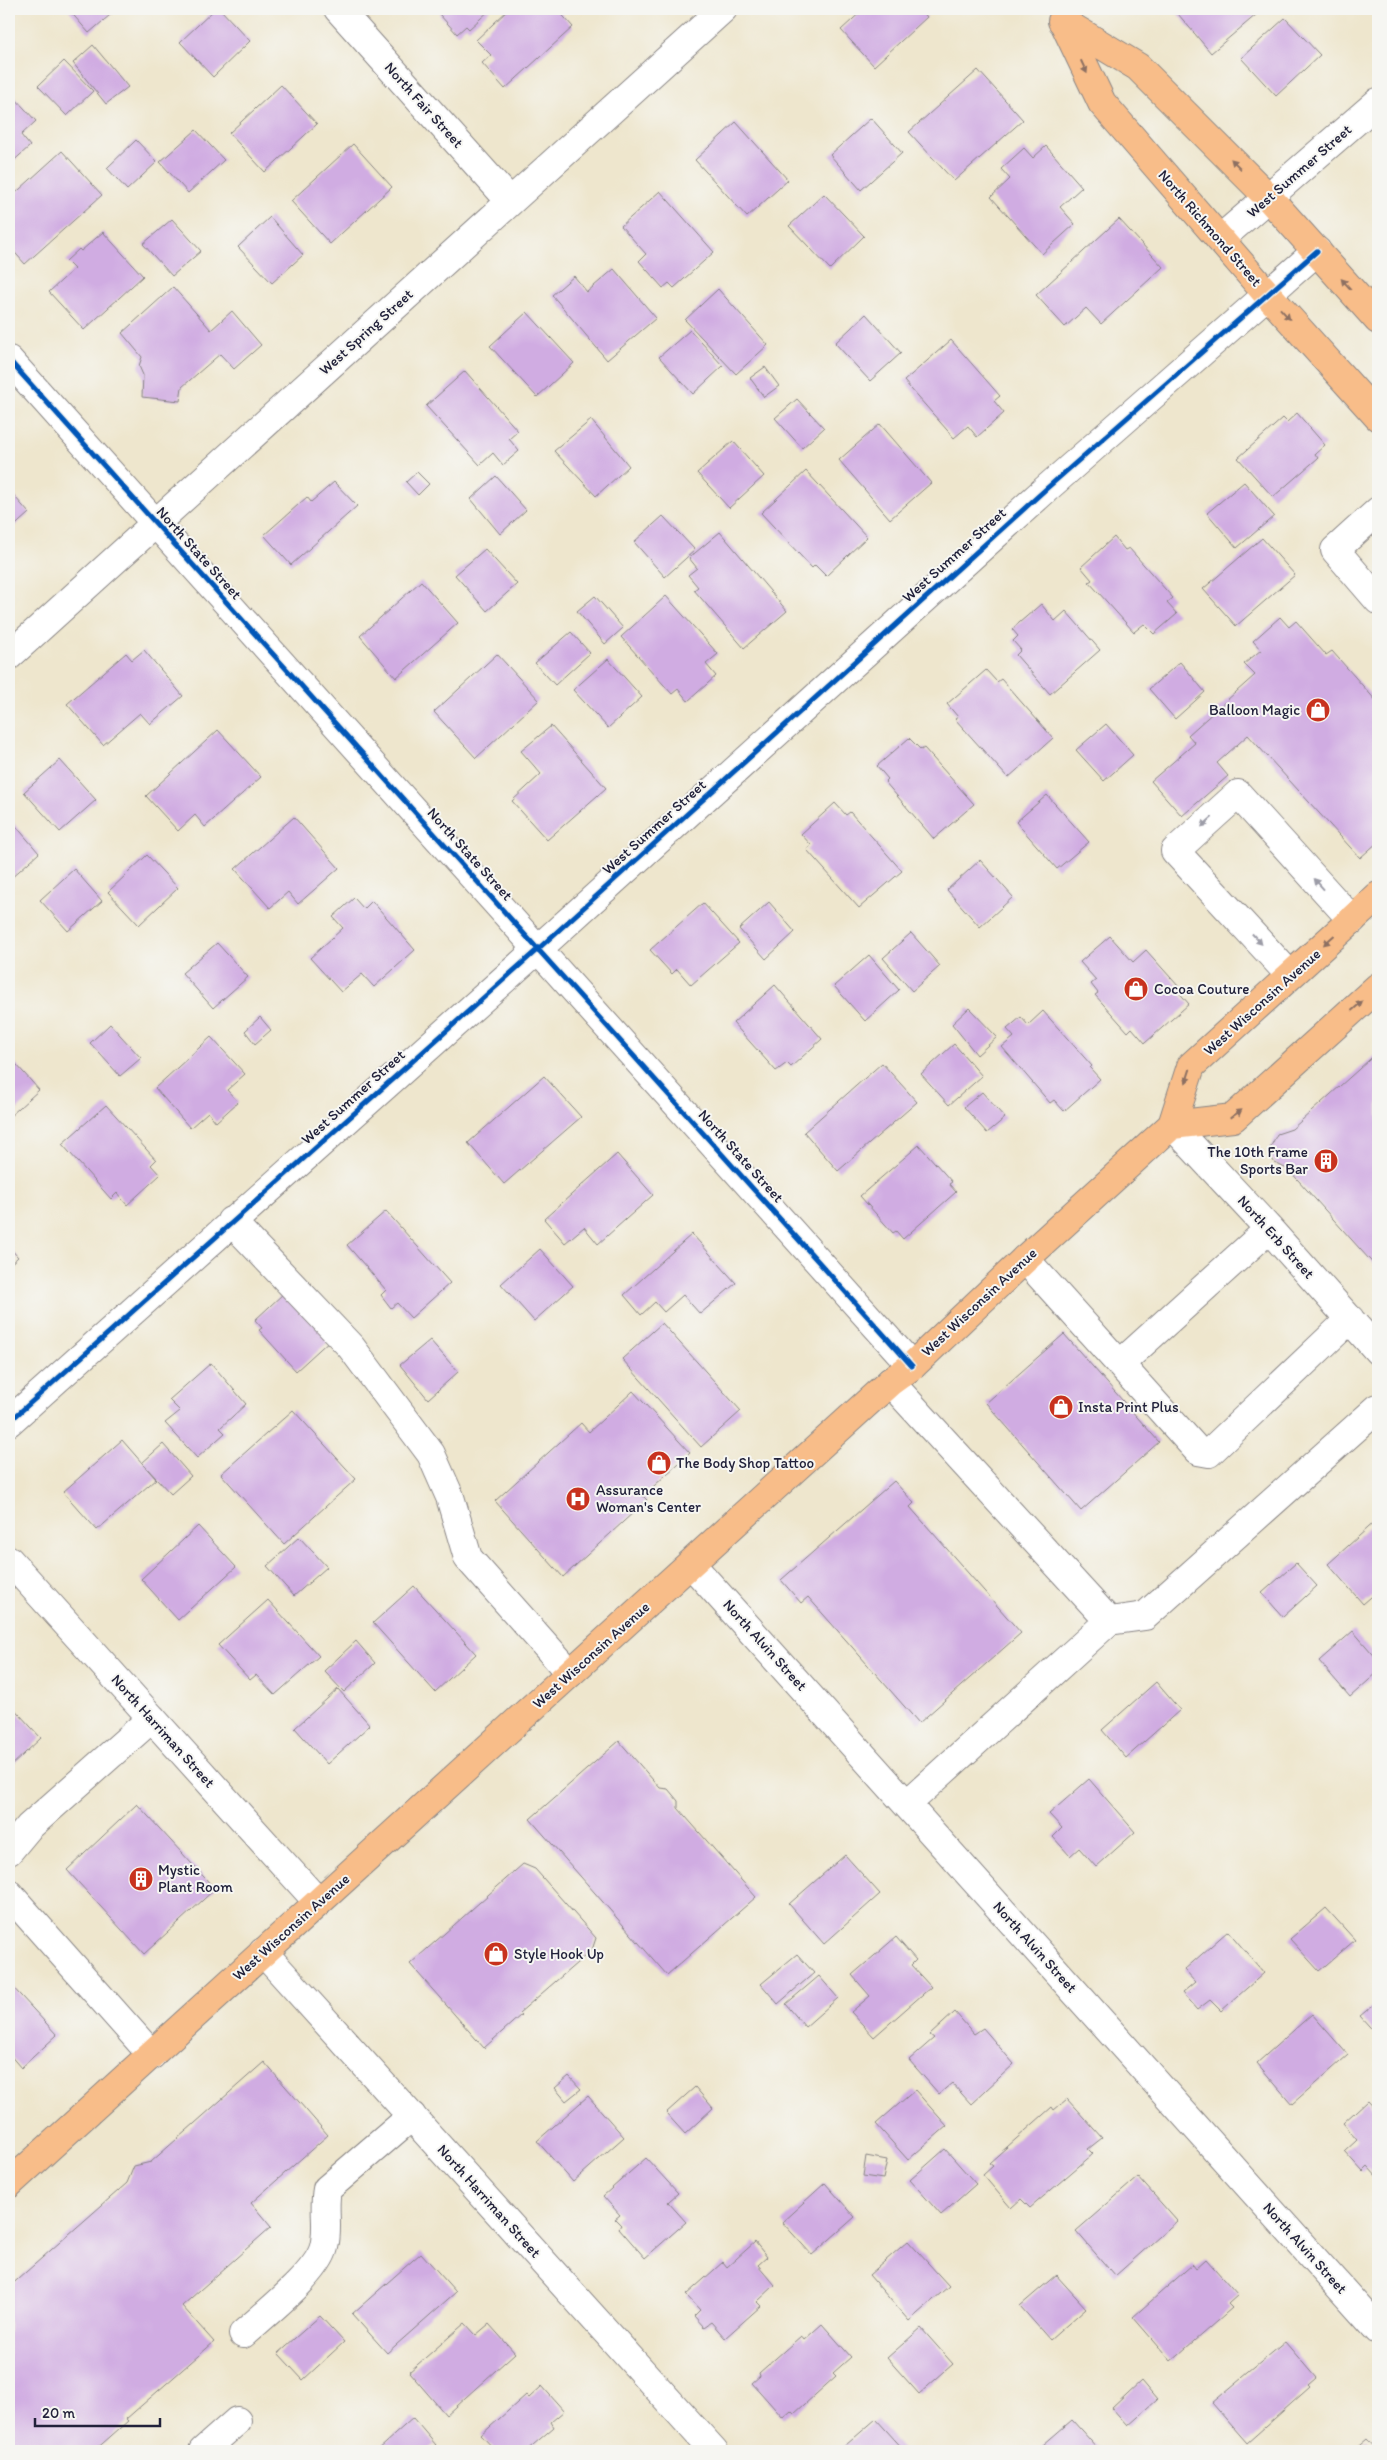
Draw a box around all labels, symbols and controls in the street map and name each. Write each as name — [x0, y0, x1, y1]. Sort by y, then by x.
street label: North Fair Street — [381, 58, 467, 152]
one-way arrow — [1081, 60, 1089, 74]
street label: West Summer Street — [1243, 120, 1355, 221]
one-way arrow — [1230, 158, 1242, 170]
street label: North Richmond Street — [1154, 166, 1266, 290]
one-way arrow — [1340, 278, 1352, 290]
street label: West Spring Street — [315, 285, 417, 379]
one-way arrow — [1279, 308, 1291, 320]
street label: North State Street — [153, 503, 246, 603]
street label: West Summer Street — [898, 503, 1010, 606]
shop icon: Balloon Magic — [1305, 697, 1331, 723]
place label: Balloon Magic — [1209, 701, 1300, 719]
street label: West Summer Street — [598, 775, 710, 878]
street label: North State Street — [424, 804, 517, 904]
one-way arrow — [1200, 817, 1213, 828]
one-way arrow — [1313, 878, 1325, 890]
one-way arrow — [1251, 932, 1263, 944]
one-way arrow — [1324, 934, 1336, 946]
street label: West Wisconsin Avenue — [1200, 945, 1324, 1059]
shop icon: Cocoa Couture — [1123, 976, 1149, 1002]
place label: Cocoa Couture — [1154, 980, 1249, 998]
one-way arrow — [1351, 1000, 1363, 1012]
street label: West Summer Street — [297, 1045, 409, 1148]
one-way arrow — [1184, 1069, 1191, 1084]
street label: North State Street — [695, 1106, 788, 1206]
one-way arrow — [1229, 1109, 1243, 1119]
place label: The 10th Frame Sports Bar — [1207, 1143, 1308, 1178]
building icon: The 10th Frame Sports Bar — [1313, 1148, 1339, 1174]
street label: North Erb Street — [1234, 1192, 1318, 1283]
street label: West Wisconsin Avenue — [918, 1244, 1040, 1360]
shop icon: Insta Print Plus — [1048, 1394, 1074, 1420]
place label: Insta Print Plus — [1078, 1398, 1179, 1416]
shop icon: The Body Shop Tattoo — [646, 1450, 672, 1476]
place label: The Body Shop Tattoo — [676, 1454, 814, 1472]
place label: Assurance Woman's Center — [596, 1481, 701, 1516]
hospital icon: Assurance Woman's Center — [565, 1486, 591, 1512]
street label: North Alvin Street — [719, 1596, 811, 1695]
street label: West Wisconsin Avenue — [529, 1598, 653, 1712]
street label: North Harriman Street — [107, 1671, 219, 1792]
place label: Mystic Plant Room — [158, 1861, 233, 1896]
building icon: Mystic Plant Room — [128, 1866, 154, 1892]
street label: West Wisconsin Avenue — [229, 1870, 353, 1984]
street label: North Alvin Street — [989, 1898, 1081, 1997]
shop icon: Style Hook Up — [483, 1941, 509, 1967]
place label: Style Hook Up — [514, 1945, 604, 1963]
street label: North Harriman Street — [433, 2141, 545, 2262]
street label: North Alvin Street — [1259, 2199, 1351, 2298]
scale bar — [35, 2395, 160, 2427]
text: 20 m — [42, 2404, 76, 2422]

